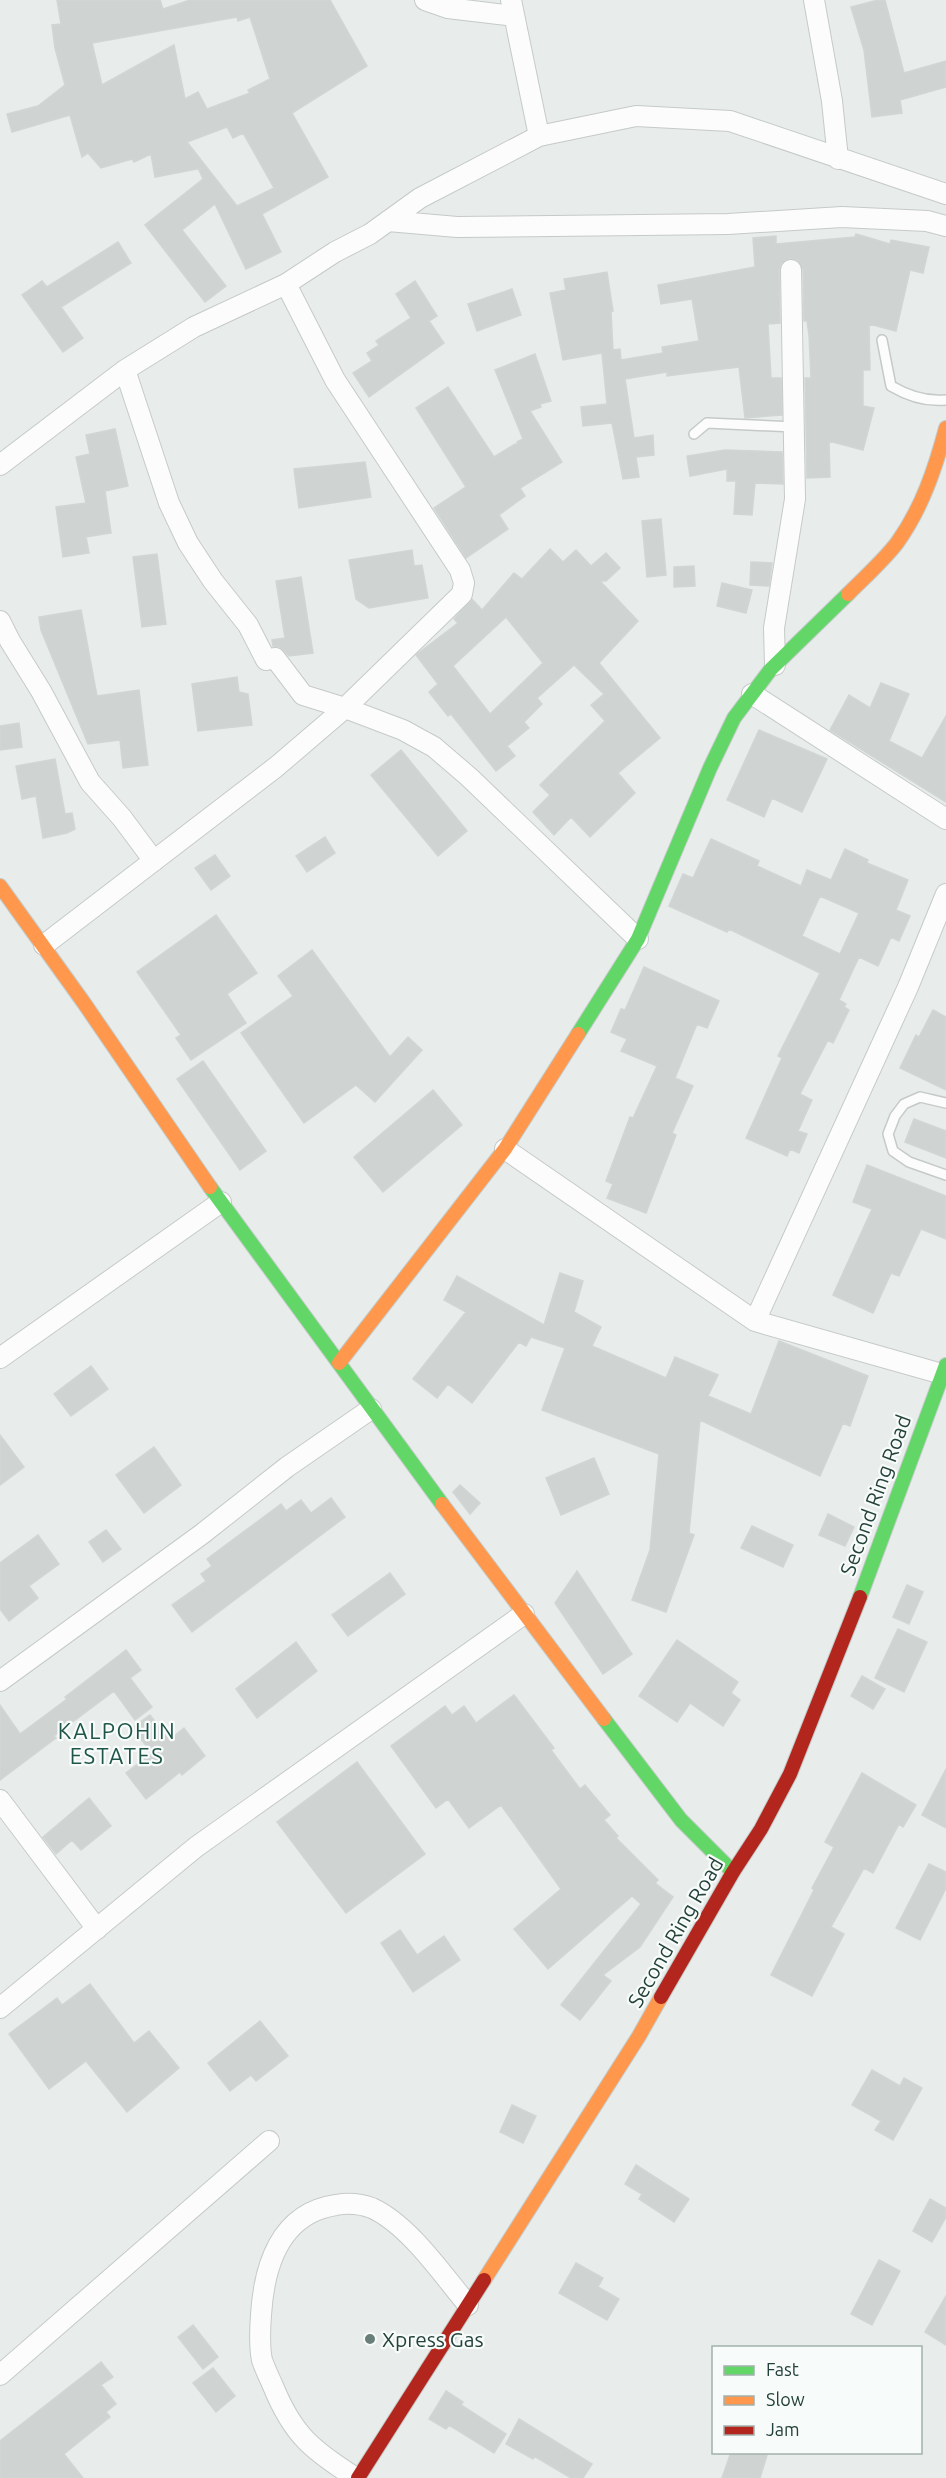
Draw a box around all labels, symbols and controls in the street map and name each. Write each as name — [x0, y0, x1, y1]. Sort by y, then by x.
street label: Second Ring Road — [835, 1411, 915, 1579]
district label: KALPOHIN ESTATES — [58, 1718, 176, 1768]
street label: Second Ring Road — [622, 1853, 728, 2011]
place label: Xpress Gas — [382, 2327, 484, 2351]
marker: Xpress Gas — [363, 2332, 377, 2346]
legend — [712, 2346, 922, 2454]
text: Fast — [766, 2359, 799, 2379]
text: Slow — [766, 2389, 805, 2409]
text: Jam — [766, 2419, 800, 2439]

